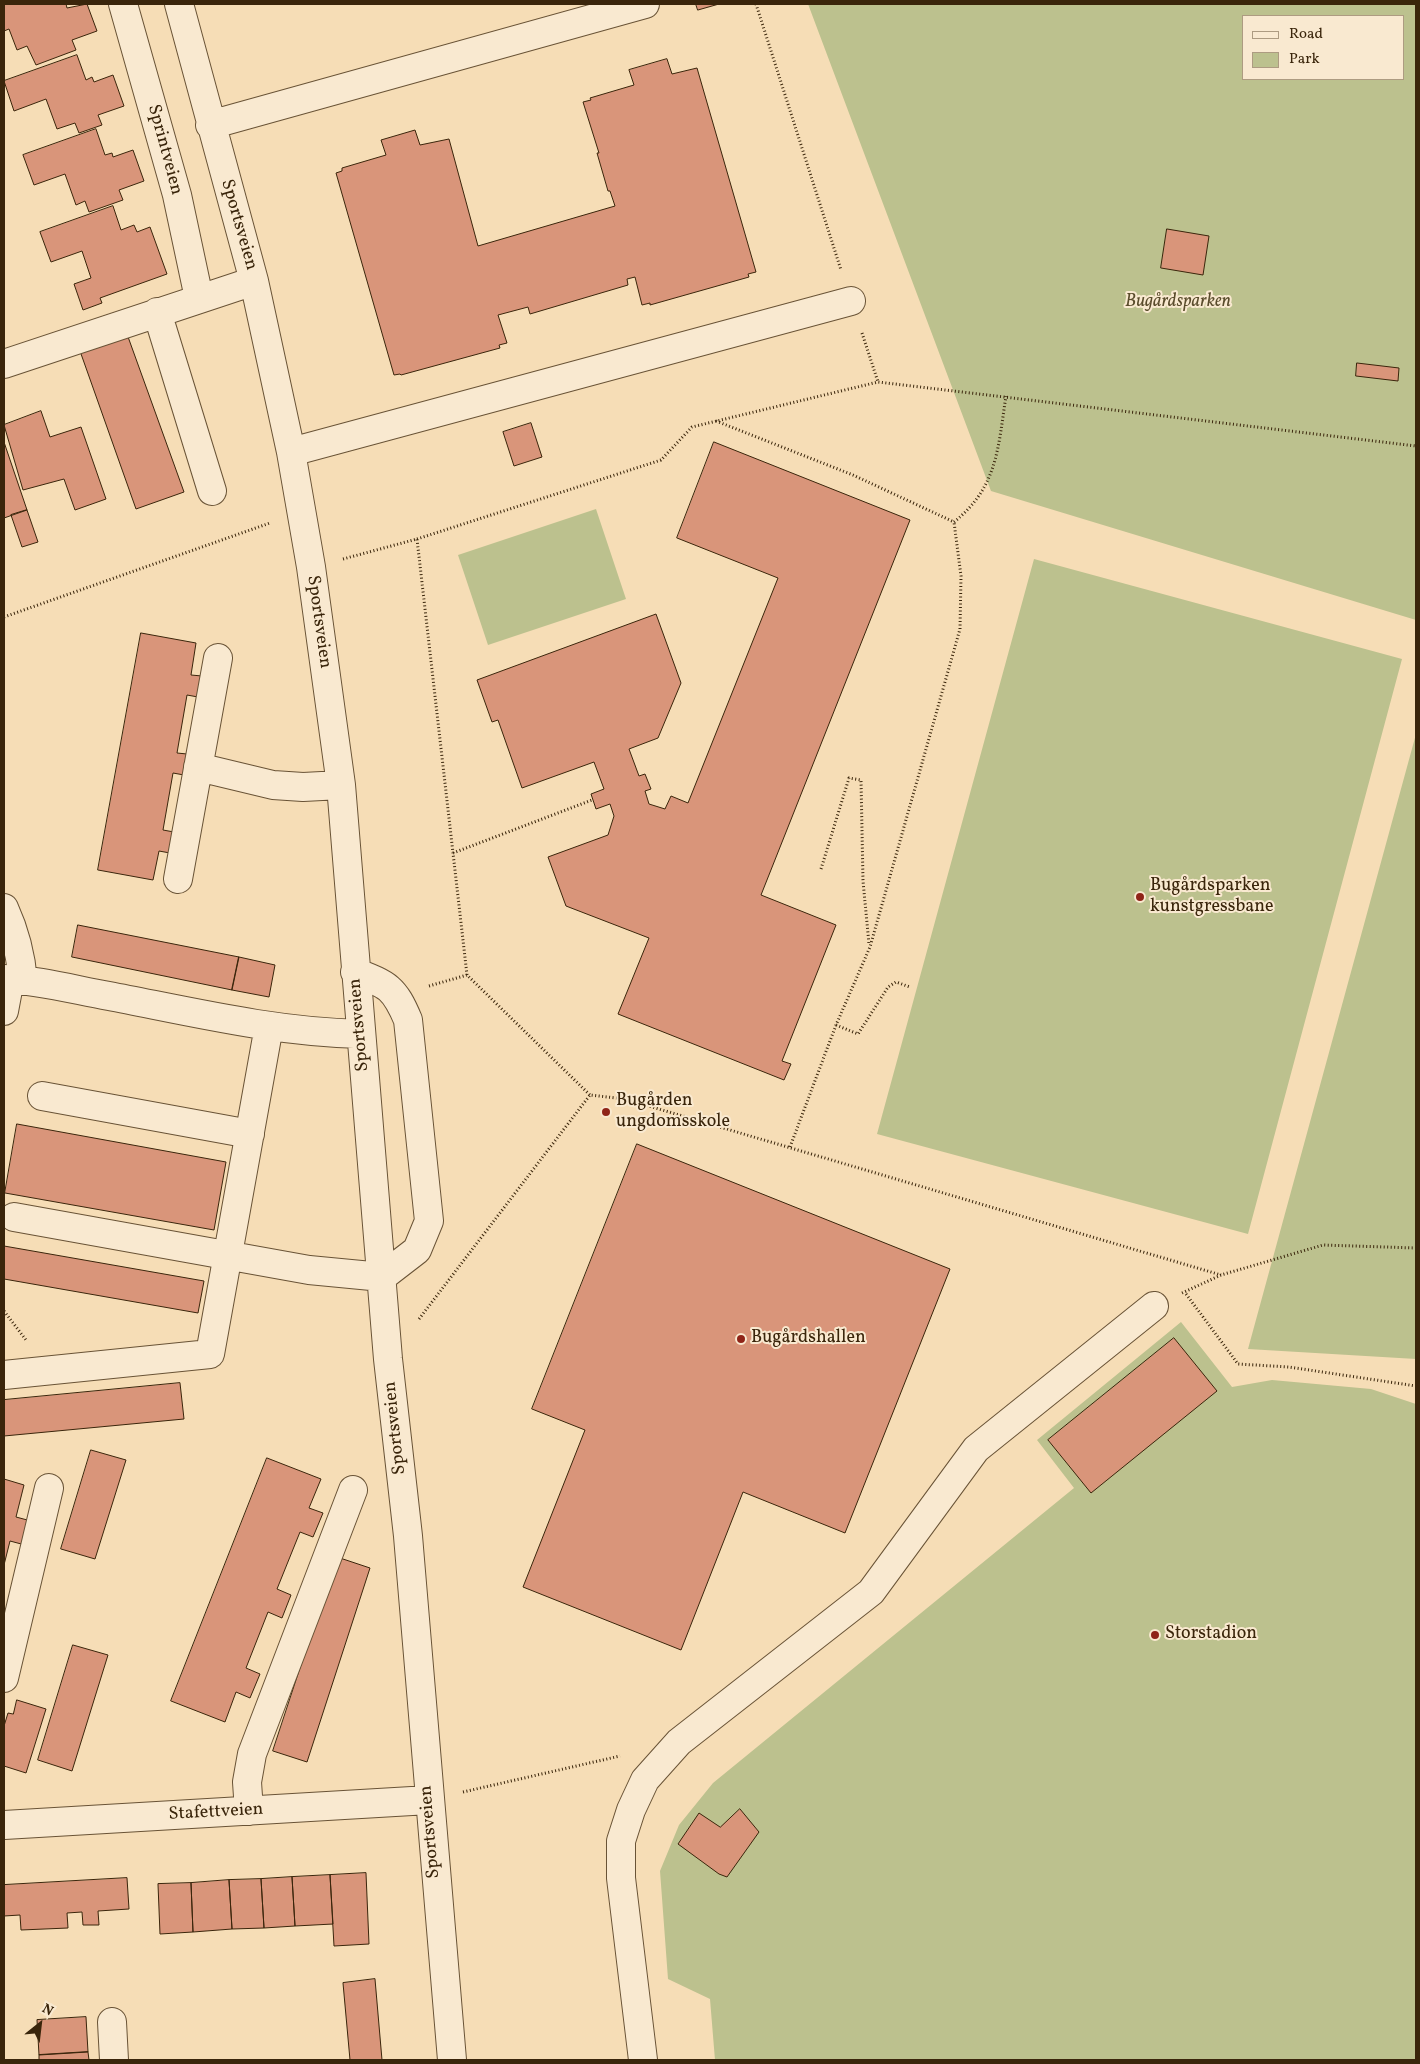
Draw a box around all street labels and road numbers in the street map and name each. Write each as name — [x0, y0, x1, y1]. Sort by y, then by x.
street label: Sprintveien — [142, 102, 186, 198]
street label: Sportsveien — [215, 177, 261, 273]
street label: Sportsveien — [301, 574, 335, 670]
street label: Sportsveien — [345, 977, 375, 1073]
street label: Sportsveien — [380, 1380, 412, 1476]
street label: Sportsveien — [416, 1784, 446, 1880]
street label: Stafettveien — [168, 1800, 264, 1826]

